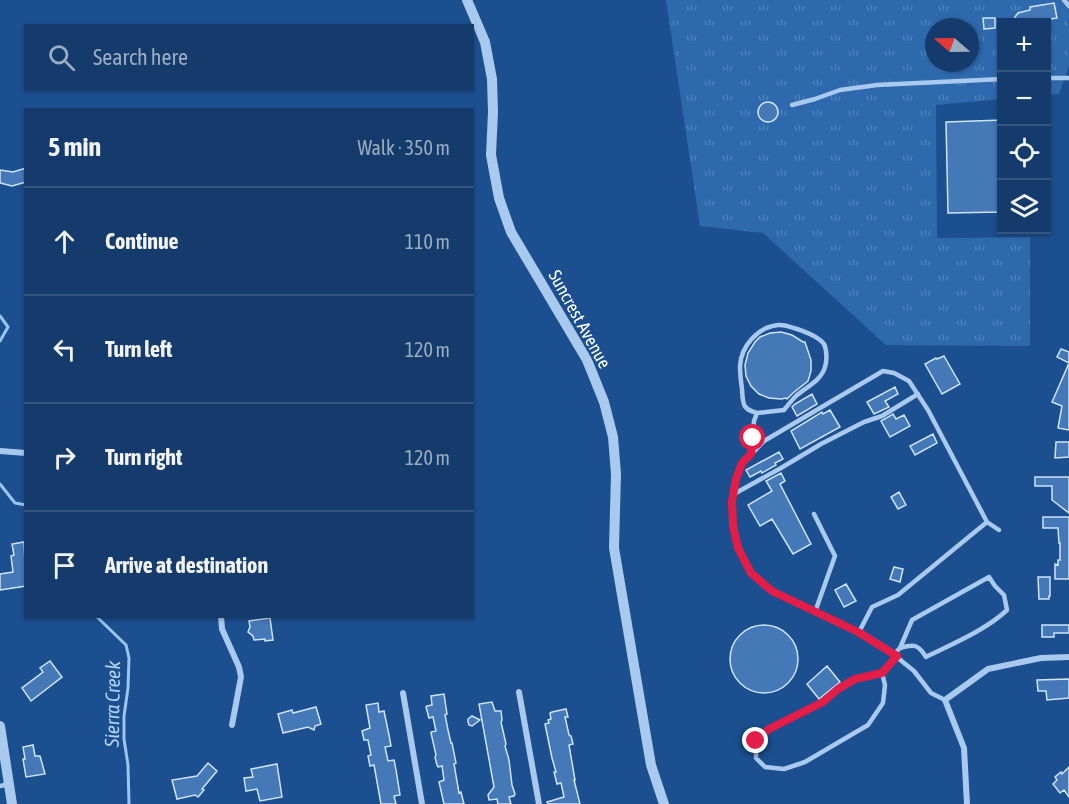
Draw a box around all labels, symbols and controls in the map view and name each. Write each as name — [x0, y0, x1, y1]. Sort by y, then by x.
north arrow — [925, 18, 979, 72]
map controls — [997, 18, 1051, 234]
button: + — [997, 18, 1051, 72]
search box — [24, 24, 474, 90]
icon: search — [45, 41, 78, 74]
text: Search here — [93, 44, 188, 70]
button: − — [997, 72, 1051, 126]
button: locate — [997, 126, 1051, 180]
text: 5 min — [48, 132, 101, 162]
text: Walk · 350 m — [358, 136, 450, 159]
button: layers — [997, 180, 1051, 234]
icon: ahead — [48, 225, 81, 258]
text: Continue — [105, 228, 179, 254]
text: 110 m — [405, 230, 450, 253]
street label: Suncrest Avenue — [544, 266, 616, 372]
icon: left — [48, 333, 81, 366]
text: Turn left — [105, 336, 172, 362]
text: 120 m — [405, 338, 450, 361]
route start — [739, 424, 765, 450]
icon: right — [48, 441, 81, 474]
text: Turn right — [105, 444, 182, 470]
text: 120 m — [405, 446, 450, 469]
icon: arrive — [48, 549, 81, 582]
text: Arrive at destination — [105, 552, 268, 578]
water label: Sierra Creek — [100, 661, 124, 748]
route end — [742, 727, 768, 753]

